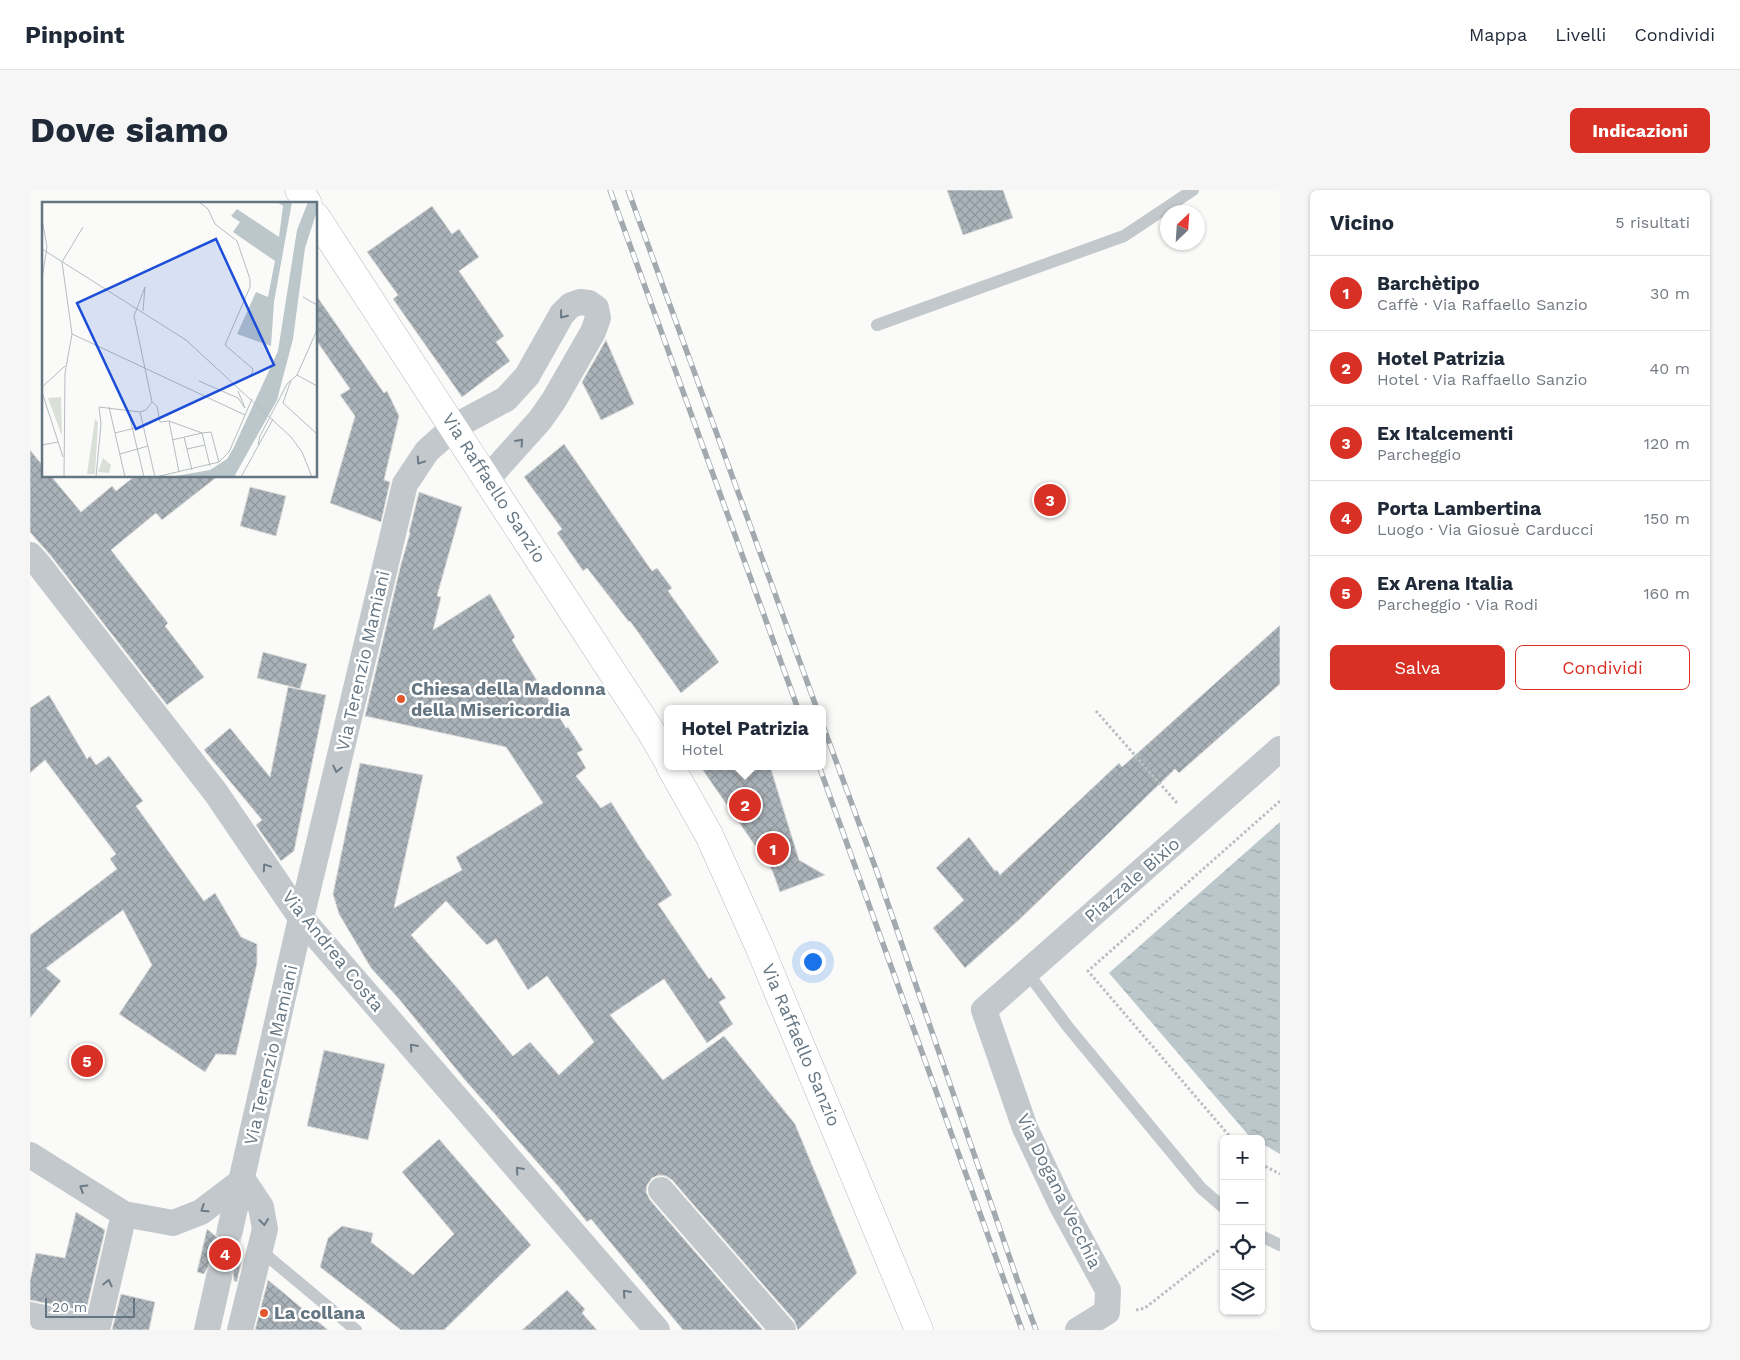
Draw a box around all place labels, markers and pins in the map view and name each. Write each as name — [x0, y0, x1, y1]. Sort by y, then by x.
pin: 3 — [1034, 481, 1066, 519]
place label: Chiesa della Madonna della Misericordia — [411, 678, 606, 720]
marker: Chiesa della Madonna della Misericordia — [395, 693, 407, 705]
pin: 2 — [729, 786, 761, 824]
pin: 1 — [757, 830, 789, 868]
pin: 5 — [71, 1042, 103, 1080]
pin: 4 — [209, 1235, 241, 1273]
place label: La collana — [274, 1302, 366, 1323]
marker: La collana — [258, 1307, 270, 1319]

